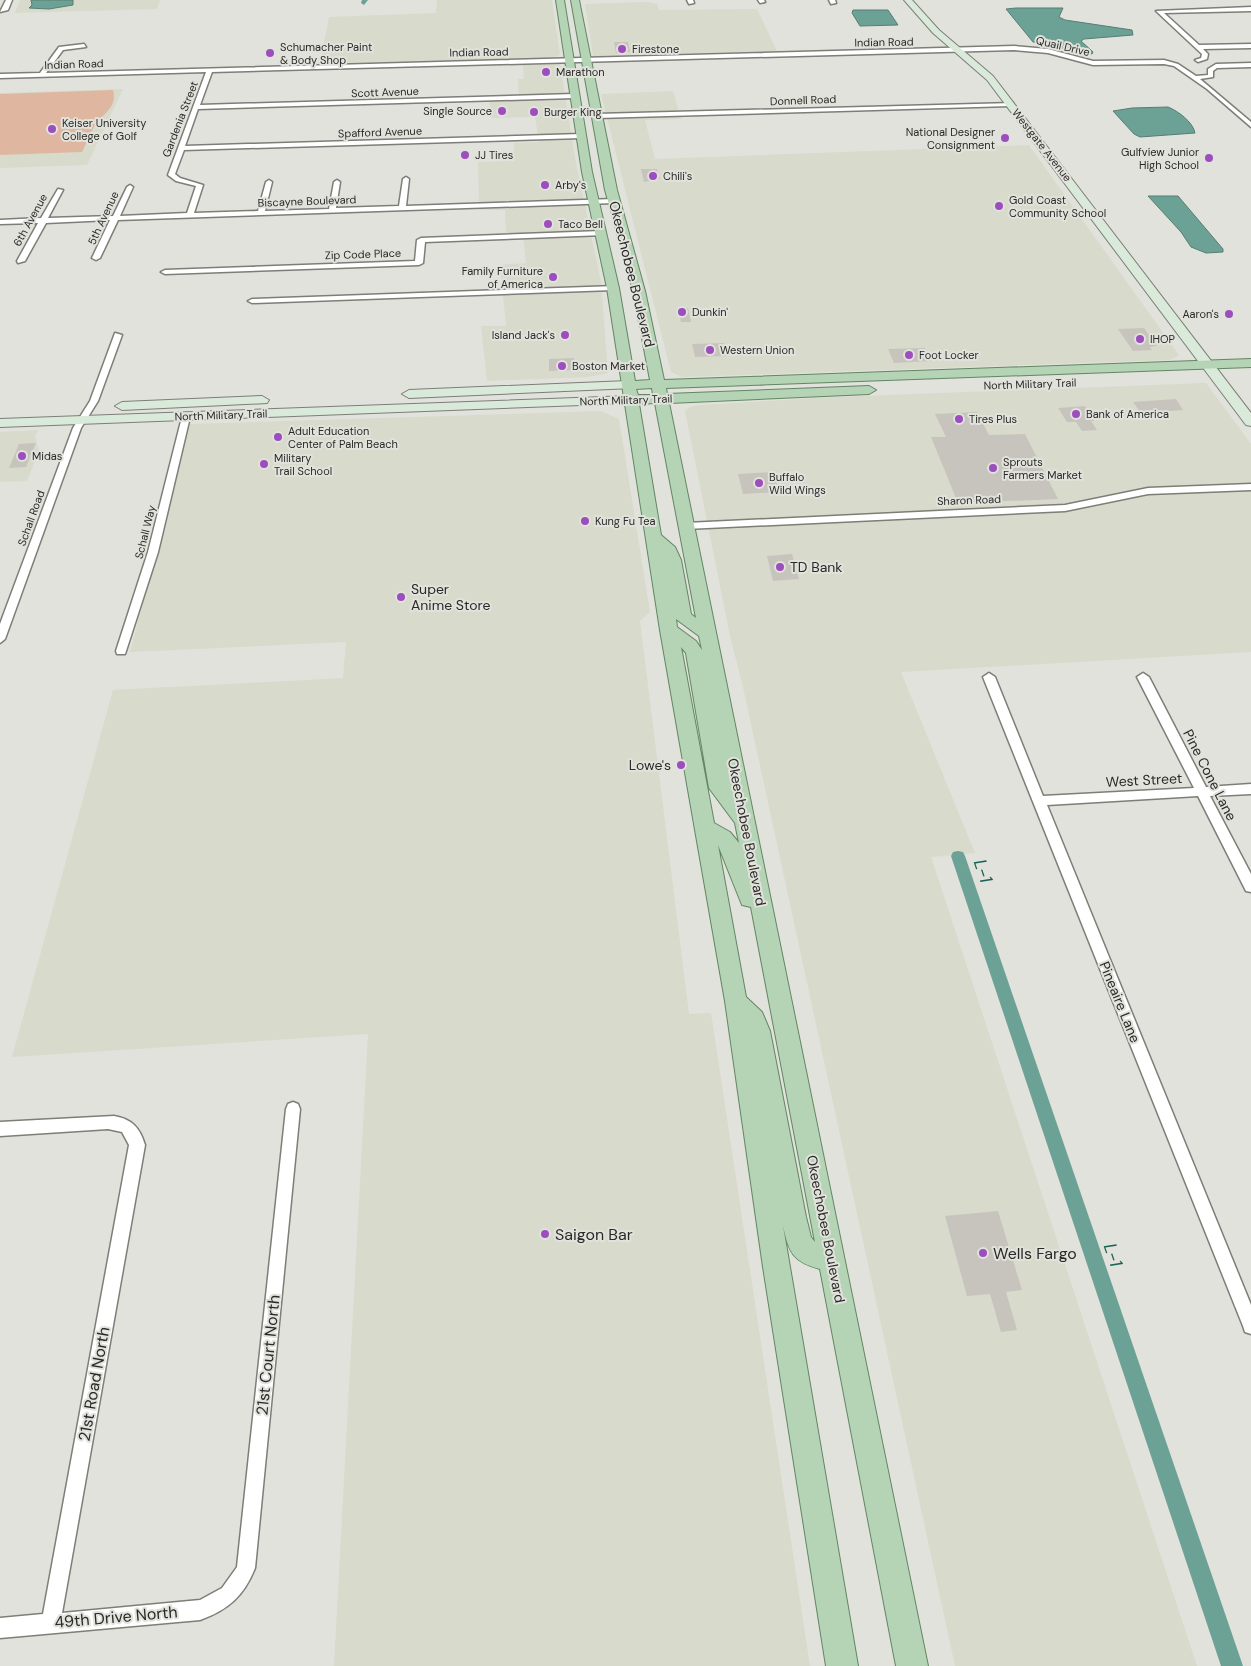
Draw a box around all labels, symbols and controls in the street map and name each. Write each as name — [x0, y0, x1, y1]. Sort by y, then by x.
street label: Quail Drive — [1035, 33, 1091, 59]
street label: Indian Road — [854, 34, 914, 50]
place label: Schumacher Paint & Body Shop — [280, 40, 372, 67]
place label: Firestone — [632, 42, 679, 56]
marker: Firestone — [616, 43, 628, 55]
street label: Indian Road — [449, 44, 509, 60]
marker: Schumacher Paint & Body Shop — [264, 47, 276, 59]
street label: Indian Road — [44, 56, 104, 72]
place label: Marathon — [556, 65, 605, 79]
marker: Marathon — [540, 66, 552, 78]
street label: Gardenia Street — [159, 79, 201, 159]
street label: Scott Avenue — [351, 84, 419, 100]
street label: Donnell Road — [770, 92, 837, 108]
place label: Single Source — [423, 104, 492, 118]
marker: Single Source — [496, 105, 508, 117]
place label: Burger King — [544, 105, 602, 119]
marker: Burger King — [528, 106, 540, 118]
street label: Westgate Avenue — [1009, 106, 1075, 184]
place label: Keiser University College of Golf — [62, 116, 146, 143]
marker: Keiser University College of Golf — [46, 123, 58, 135]
street label: Spafford Avenue — [338, 124, 422, 140]
place label: National Designer Consignment — [906, 125, 995, 152]
marker: National Designer Consignment — [999, 132, 1011, 144]
place label: Gulfview Junior High School — [1121, 145, 1199, 172]
place label: JJ Tires — [475, 148, 513, 162]
marker: JJ Tires — [459, 149, 471, 161]
marker: Gulfview Junior High School — [1203, 152, 1215, 164]
place label: Chili's — [663, 169, 692, 183]
marker: Chili's — [647, 170, 659, 182]
place label: Arby's — [555, 178, 586, 192]
marker: Arby's — [539, 179, 551, 191]
street label: 5th Avenue — [84, 189, 122, 247]
street label: 6th Avenue — [10, 191, 50, 249]
street label: Biscayne Boulevard — [257, 192, 357, 210]
place label: Gold Coast Community School — [1009, 193, 1106, 220]
street label: Okeechobee Boulevard — [605, 199, 659, 349]
marker: Gold Coast Community School — [993, 200, 1005, 212]
place label: Taco Bell — [558, 217, 603, 231]
marker: Taco Bell — [542, 218, 554, 230]
street label: Zip Code Place — [325, 246, 401, 262]
place label: Family Furniture of America — [462, 264, 543, 291]
marker: Family Furniture of America — [547, 271, 559, 283]
place label: Dunkin' — [692, 305, 728, 319]
marker: Dunkin' — [676, 306, 688, 318]
place label: Aaron's — [1183, 307, 1219, 321]
marker: Aaron's — [1223, 308, 1235, 320]
place label: Island Jack's — [492, 328, 555, 342]
marker: Island Jack's — [559, 329, 571, 341]
place label: IHOP — [1150, 332, 1175, 346]
marker: IHOP — [1134, 333, 1146, 345]
place label: Western Union — [720, 343, 794, 357]
marker: Western Union — [704, 344, 716, 356]
place label: Foot Locker — [919, 348, 979, 362]
marker: Foot Locker — [903, 349, 915, 361]
place label: Boston Market — [572, 359, 645, 373]
marker: Boston Market — [556, 360, 568, 372]
street label: North Military Trail — [983, 375, 1077, 393]
street label: North Military Trail — [579, 391, 673, 409]
street label: North Military Trail — [174, 406, 268, 424]
place label: Bank of America — [1086, 407, 1169, 421]
marker: Bank of America — [1070, 408, 1082, 420]
place label: Tires Plus — [969, 412, 1017, 426]
marker: Tires Plus — [953, 413, 965, 425]
place label: Adult Education Center of Palm Beach — [288, 424, 398, 451]
marker: Adult Education Center of Palm Beach — [272, 431, 284, 443]
place label: Midas — [32, 449, 62, 463]
marker: Midas — [16, 450, 28, 462]
place label: Military Trail School — [274, 451, 332, 478]
place label: Sprouts Farmers Market — [1003, 455, 1082, 482]
marker: Military Trail School — [258, 458, 270, 470]
marker: Sprouts Farmers Market — [987, 462, 999, 474]
place label: Buffalo Wild Wings — [769, 470, 826, 497]
marker: Buffalo Wild Wings — [753, 477, 765, 489]
street label: Schall Road — [14, 488, 48, 548]
street label: Sharon Road — [937, 492, 1001, 508]
street label: Schall Way — [132, 504, 158, 560]
place label: Kung Fu Tea — [595, 514, 655, 528]
marker: Kung Fu Tea — [579, 515, 591, 527]
place label: TD Bank — [790, 558, 842, 576]
marker: TD Bank — [774, 561, 786, 573]
place label: Super Anime Store — [411, 580, 490, 614]
marker: Super Anime Store — [395, 591, 407, 603]
street label: Pine Cone Lane — [1179, 726, 1241, 824]
place label: Lowe's — [629, 756, 671, 774]
street label: Okeechobee Boulevard — [724, 757, 770, 907]
marker: Lowe's — [675, 759, 687, 771]
street label: West Street — [1105, 769, 1183, 791]
water label: L-1 — [968, 856, 998, 886]
street label: Pineaire Lane — [1096, 959, 1144, 1045]
street label: Okeechobee Boulevard — [803, 1154, 849, 1304]
place label: Saigon Bar — [555, 1224, 633, 1245]
marker: Saigon Bar — [539, 1228, 551, 1240]
water label: L-1 — [1098, 1240, 1128, 1270]
place label: Wells Fargo — [993, 1243, 1077, 1264]
marker: Wells Fargo — [977, 1247, 989, 1259]
street label: 21st Court North — [251, 1294, 285, 1416]
street label: 21st Road North — [74, 1325, 114, 1443]
street label: 49th Drive North — [54, 1601, 178, 1633]

